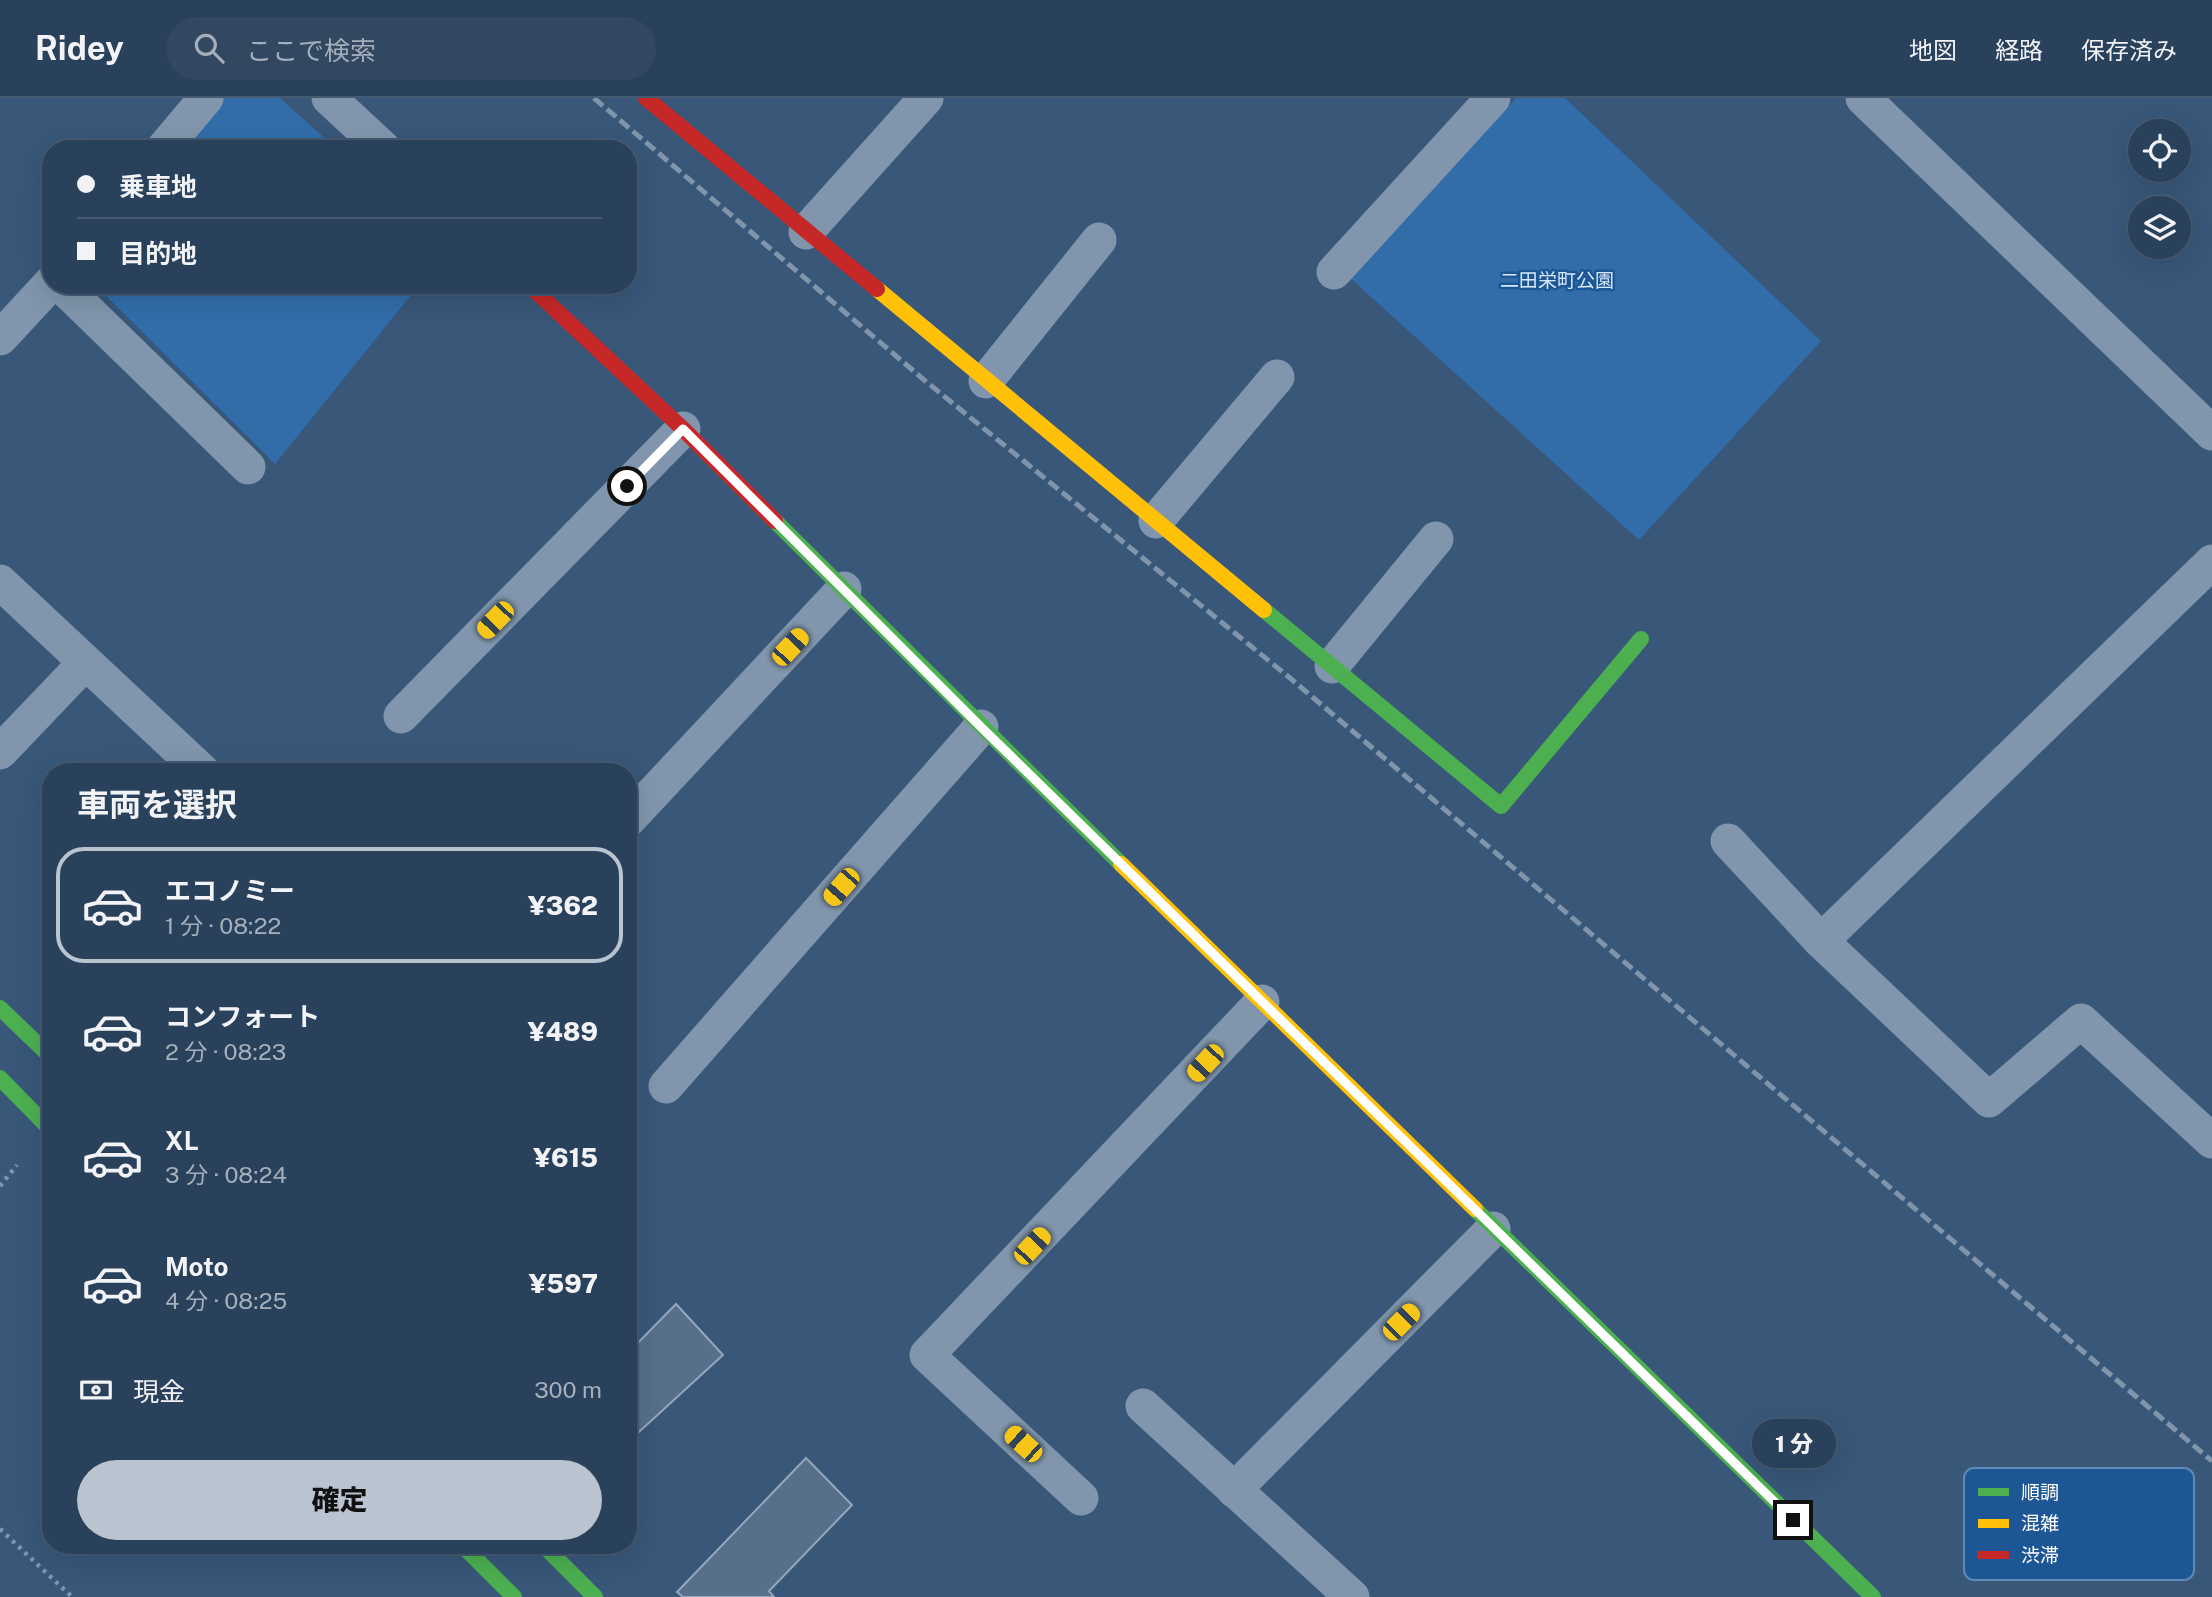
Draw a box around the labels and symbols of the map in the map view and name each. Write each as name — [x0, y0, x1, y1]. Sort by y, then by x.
park label: 二田栄町公園 — [1500, 269, 1614, 291]
route start — [611, 470, 643, 502]
car — [473, 598, 518, 642]
car — [768, 624, 813, 670]
car — [820, 864, 863, 910]
car — [1183, 1040, 1228, 1086]
car — [1010, 1223, 1055, 1269]
car — [1379, 1300, 1424, 1344]
callout: 1 分 — [1751, 1418, 1835, 1468]
car — [1001, 1422, 1046, 1466]
legend — [1964, 1468, 2194, 1580]
text: 順調 — [2021, 1481, 2059, 1503]
route end — [1777, 1504, 1809, 1536]
text: 混雑 — [2021, 1512, 2059, 1534]
text: 渋滞 — [2021, 1544, 2059, 1566]

